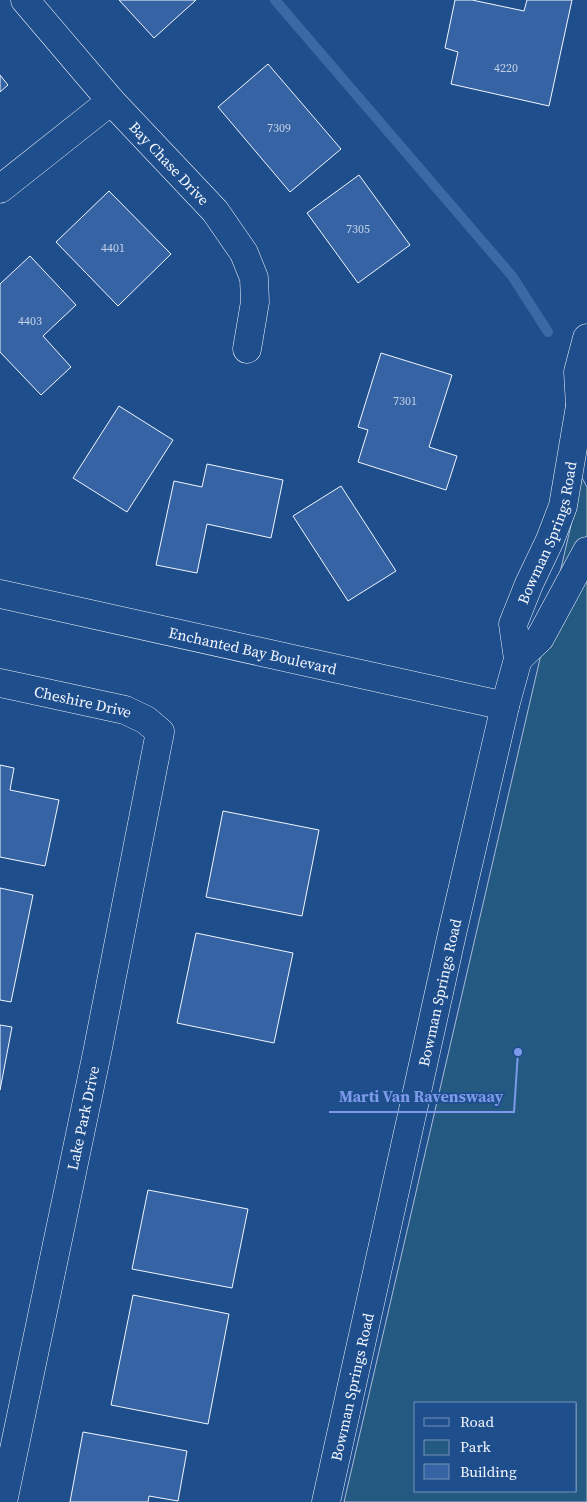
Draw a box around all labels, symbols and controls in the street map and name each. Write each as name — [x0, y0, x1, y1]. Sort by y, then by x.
house number: 4220 — [494, 60, 518, 76]
street label: Bay Chase Drive — [125, 117, 215, 210]
house number: 7309 — [267, 120, 291, 136]
house number: 7305 — [346, 221, 370, 237]
house number: 4401 — [101, 240, 125, 256]
house number: 4403 — [18, 313, 42, 329]
house number: 7301 — [393, 393, 417, 409]
street label: Bowman Springs Road — [512, 459, 581, 607]
street label: Enchanted Bay Boulevard — [167, 621, 339, 679]
street label: Cheshire Drive — [32, 680, 136, 723]
street label: Bowman Springs Road — [412, 916, 466, 1068]
street label: Lake Park Drive — [62, 1064, 104, 1172]
callout: Marti Van Ravenswaay — [329, 1081, 514, 1112]
text: Marti Van Ravenswaay — [339, 1085, 504, 1107]
street label: Bowman Springs Road — [325, 1310, 378, 1463]
legend — [414, 1402, 577, 1492]
text: Road — [460, 1411, 494, 1432]
text: Park — [460, 1436, 492, 1457]
text: Building — [460, 1461, 517, 1482]

